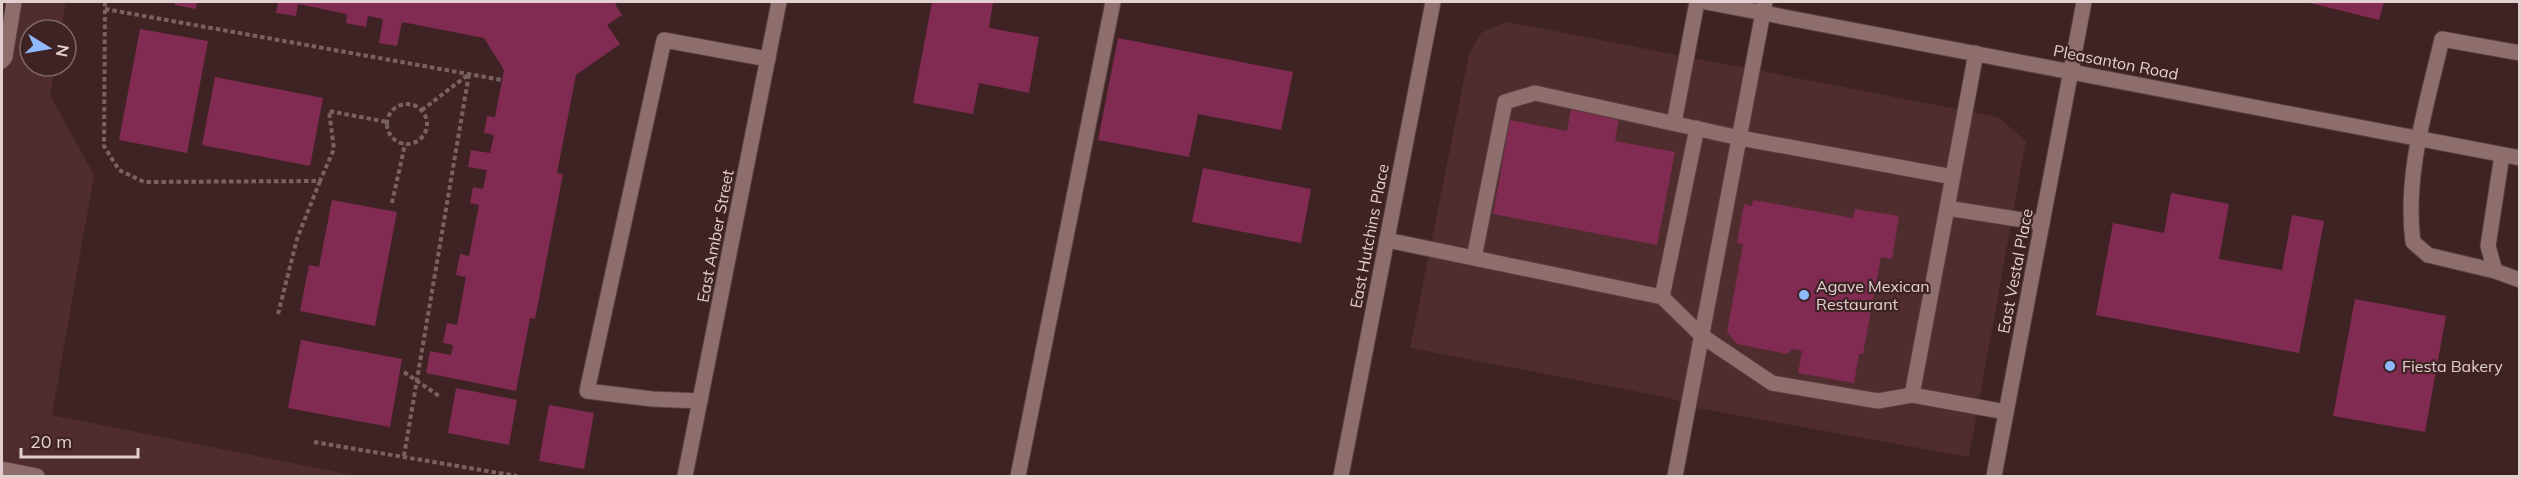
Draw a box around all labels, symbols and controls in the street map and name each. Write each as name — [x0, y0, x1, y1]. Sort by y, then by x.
north arrow — [18, 18, 78, 78]
street label: Pleasanton Road — [2052, 40, 2180, 84]
text: N — [52, 43, 74, 59]
street label: East Hutchins Place — [1345, 162, 1393, 310]
street label: East Amber Street — [692, 168, 738, 304]
street label: East Vestal Place — [1993, 207, 2037, 335]
place label: Agave Mexican Restaurant — [1816, 276, 1930, 314]
marker: Agave Mexican Restaurant — [1797, 288, 1811, 302]
place label: Fiesta Bakery — [2402, 356, 2503, 376]
marker: Fiesta Bakery — [2383, 359, 2397, 373]
scale bar — [21, 421, 138, 459]
text: 20 m — [30, 430, 72, 453]

